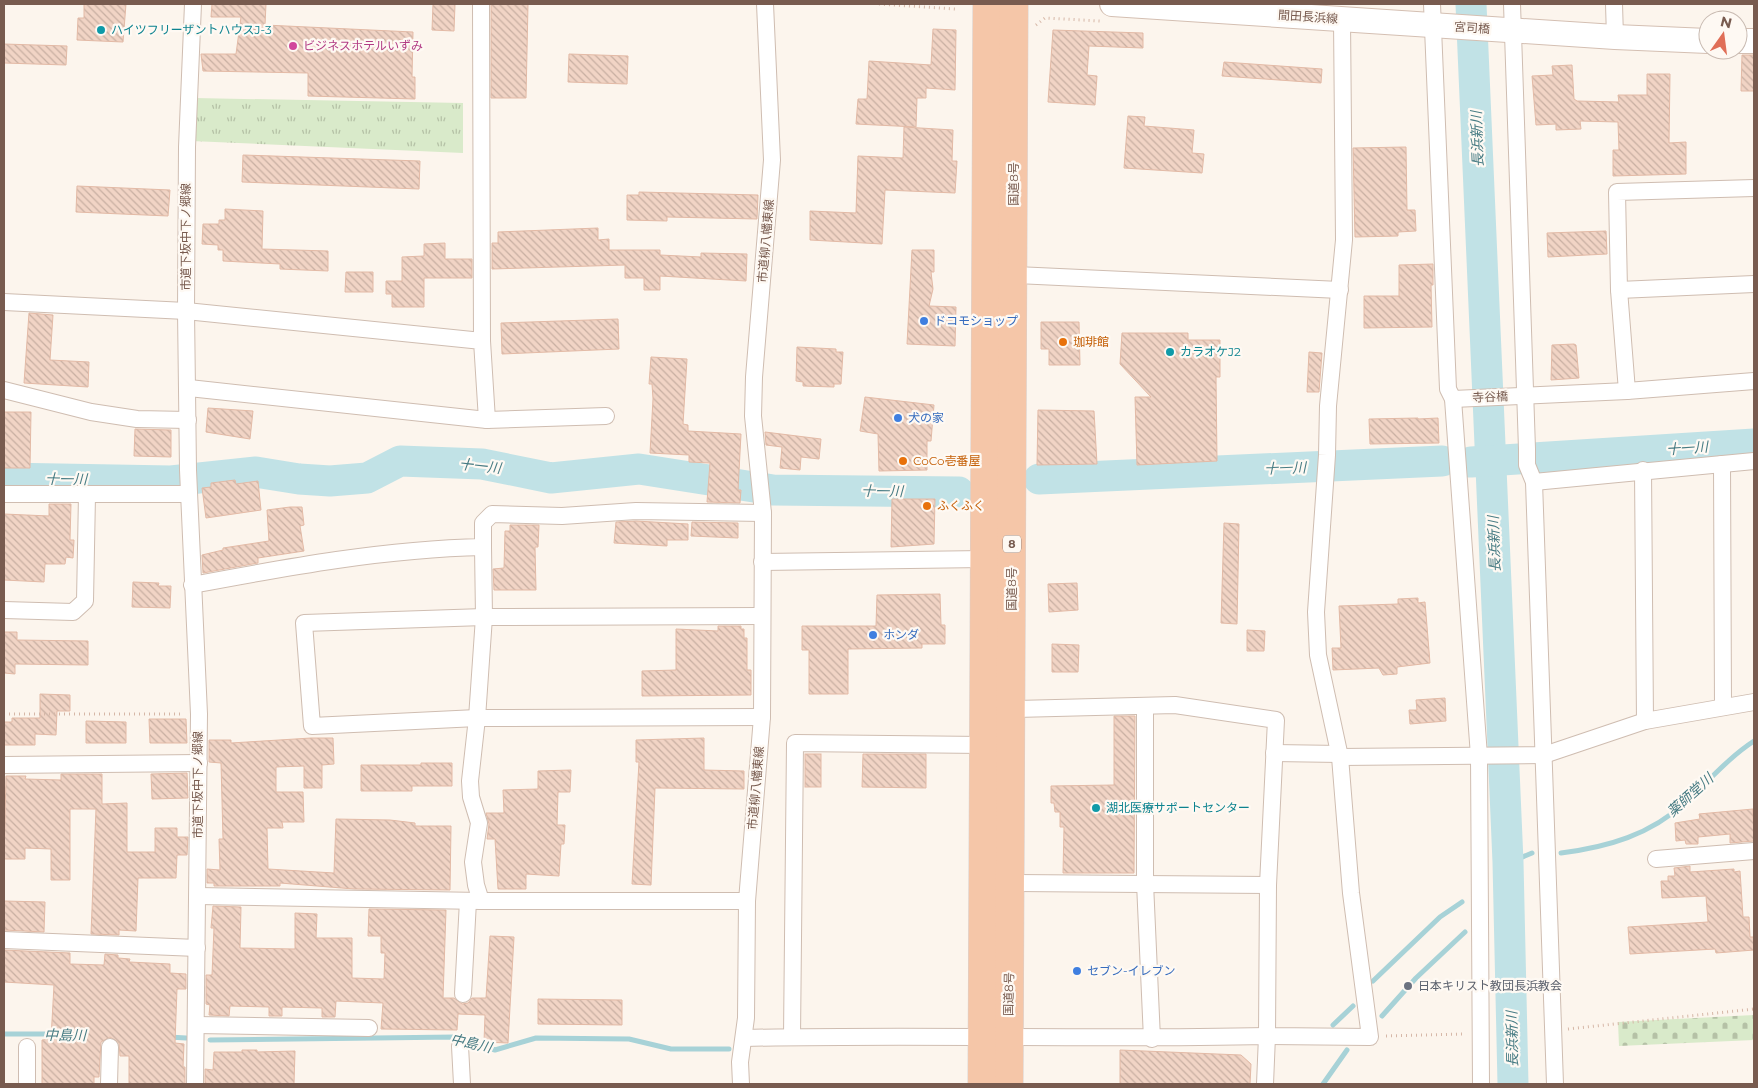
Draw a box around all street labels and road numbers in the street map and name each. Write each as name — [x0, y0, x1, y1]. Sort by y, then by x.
street label: 間田長浜線 — [1278, 7, 1338, 26]
street label: 宮司橋 — [1454, 19, 1491, 36]
street label: 国道8号 — [1006, 162, 1021, 206]
street label: 市道下坂中下ノ郷線 — [178, 183, 193, 291]
street label: 市道柳八幡東線 — [754, 198, 777, 283]
street label: 寺谷橋 — [1472, 388, 1508, 405]
road number: 8 — [1003, 536, 1021, 552]
street label: 国道8号 — [1004, 567, 1019, 611]
street label: 市道下坂中下ノ郷線 — [190, 731, 205, 839]
street label: 市道柳八幡東線 — [744, 745, 767, 830]
street label: 国道8号 — [1001, 972, 1016, 1016]

